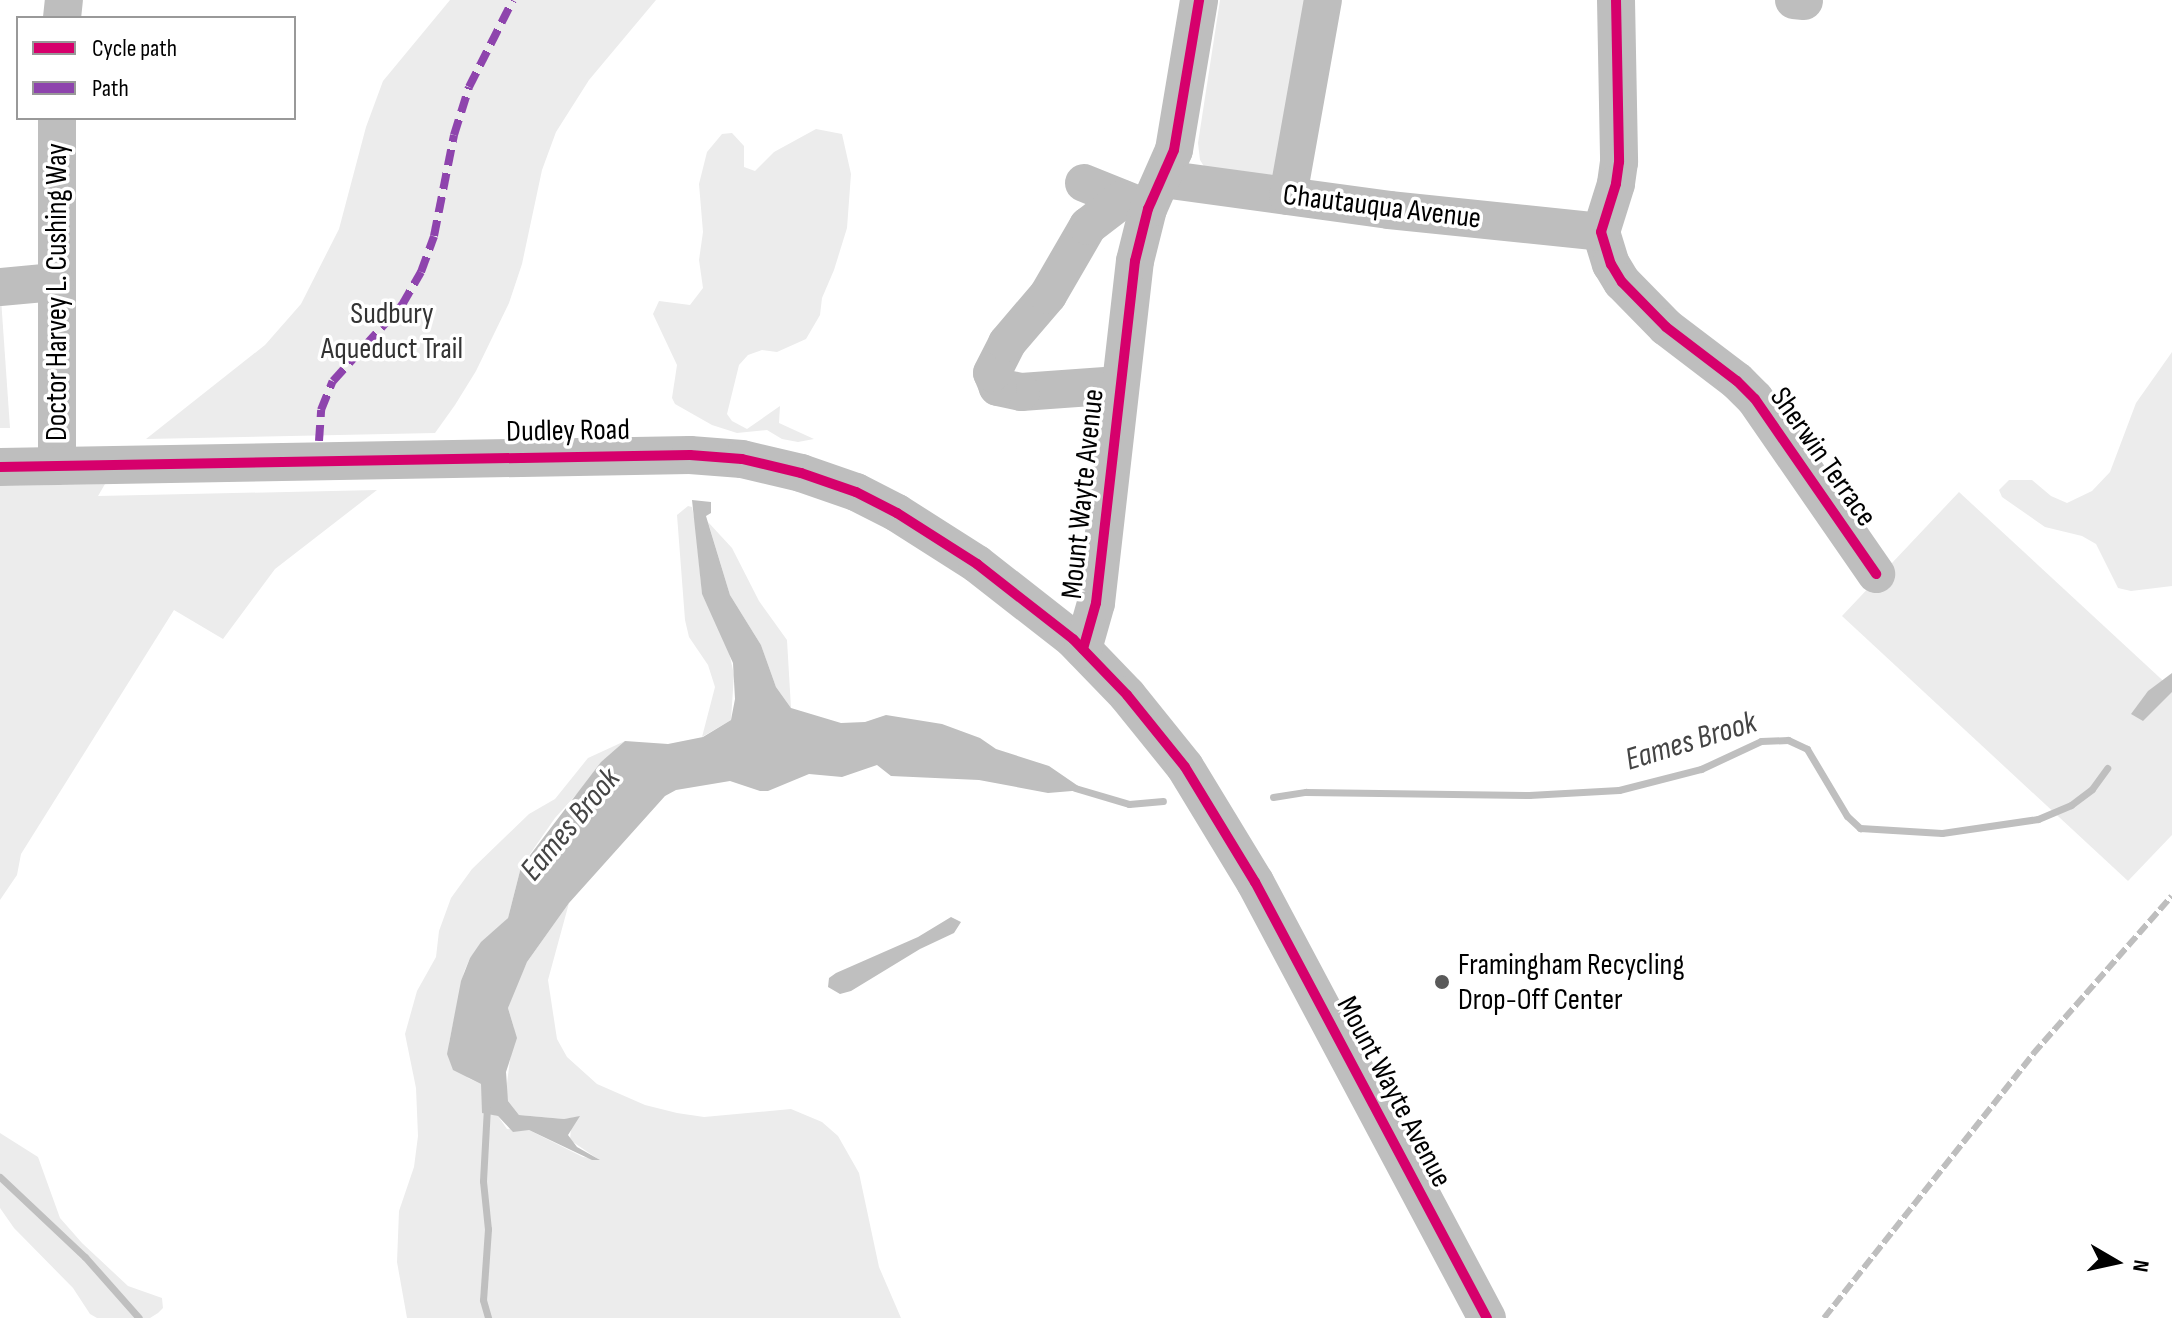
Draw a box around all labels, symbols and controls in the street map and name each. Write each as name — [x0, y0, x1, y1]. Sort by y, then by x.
legend — [16, 16, 296, 120]
text: Cycle path — [92, 34, 177, 63]
text: Path — [92, 74, 129, 103]
street label: Doctor Harvey L. Cushing Way — [39, 143, 75, 441]
street label: Chautauqua Avenue — [1281, 177, 1483, 237]
park label: Sudbury Aqueduct Trail — [321, 296, 463, 366]
street label: Sherwin Terrace — [1762, 381, 1884, 533]
street label: Mount Wayte Avenue — [1054, 387, 1112, 601]
street label: Dudley Road — [506, 412, 630, 450]
water label: Eames Brook — [1621, 704, 1761, 780]
water label: Eames Brook — [513, 761, 629, 889]
place label: Framingham Recycling Drop-Off Center — [1458, 947, 1684, 1018]
marker: Framingham Recycling Drop-Off Center — [1433, 973, 1451, 991]
street label: Mount Wayte Avenue — [1329, 991, 1459, 1193]
north arrow — [2076, 1222, 2156, 1302]
text: N — [2126, 1258, 2154, 1274]

